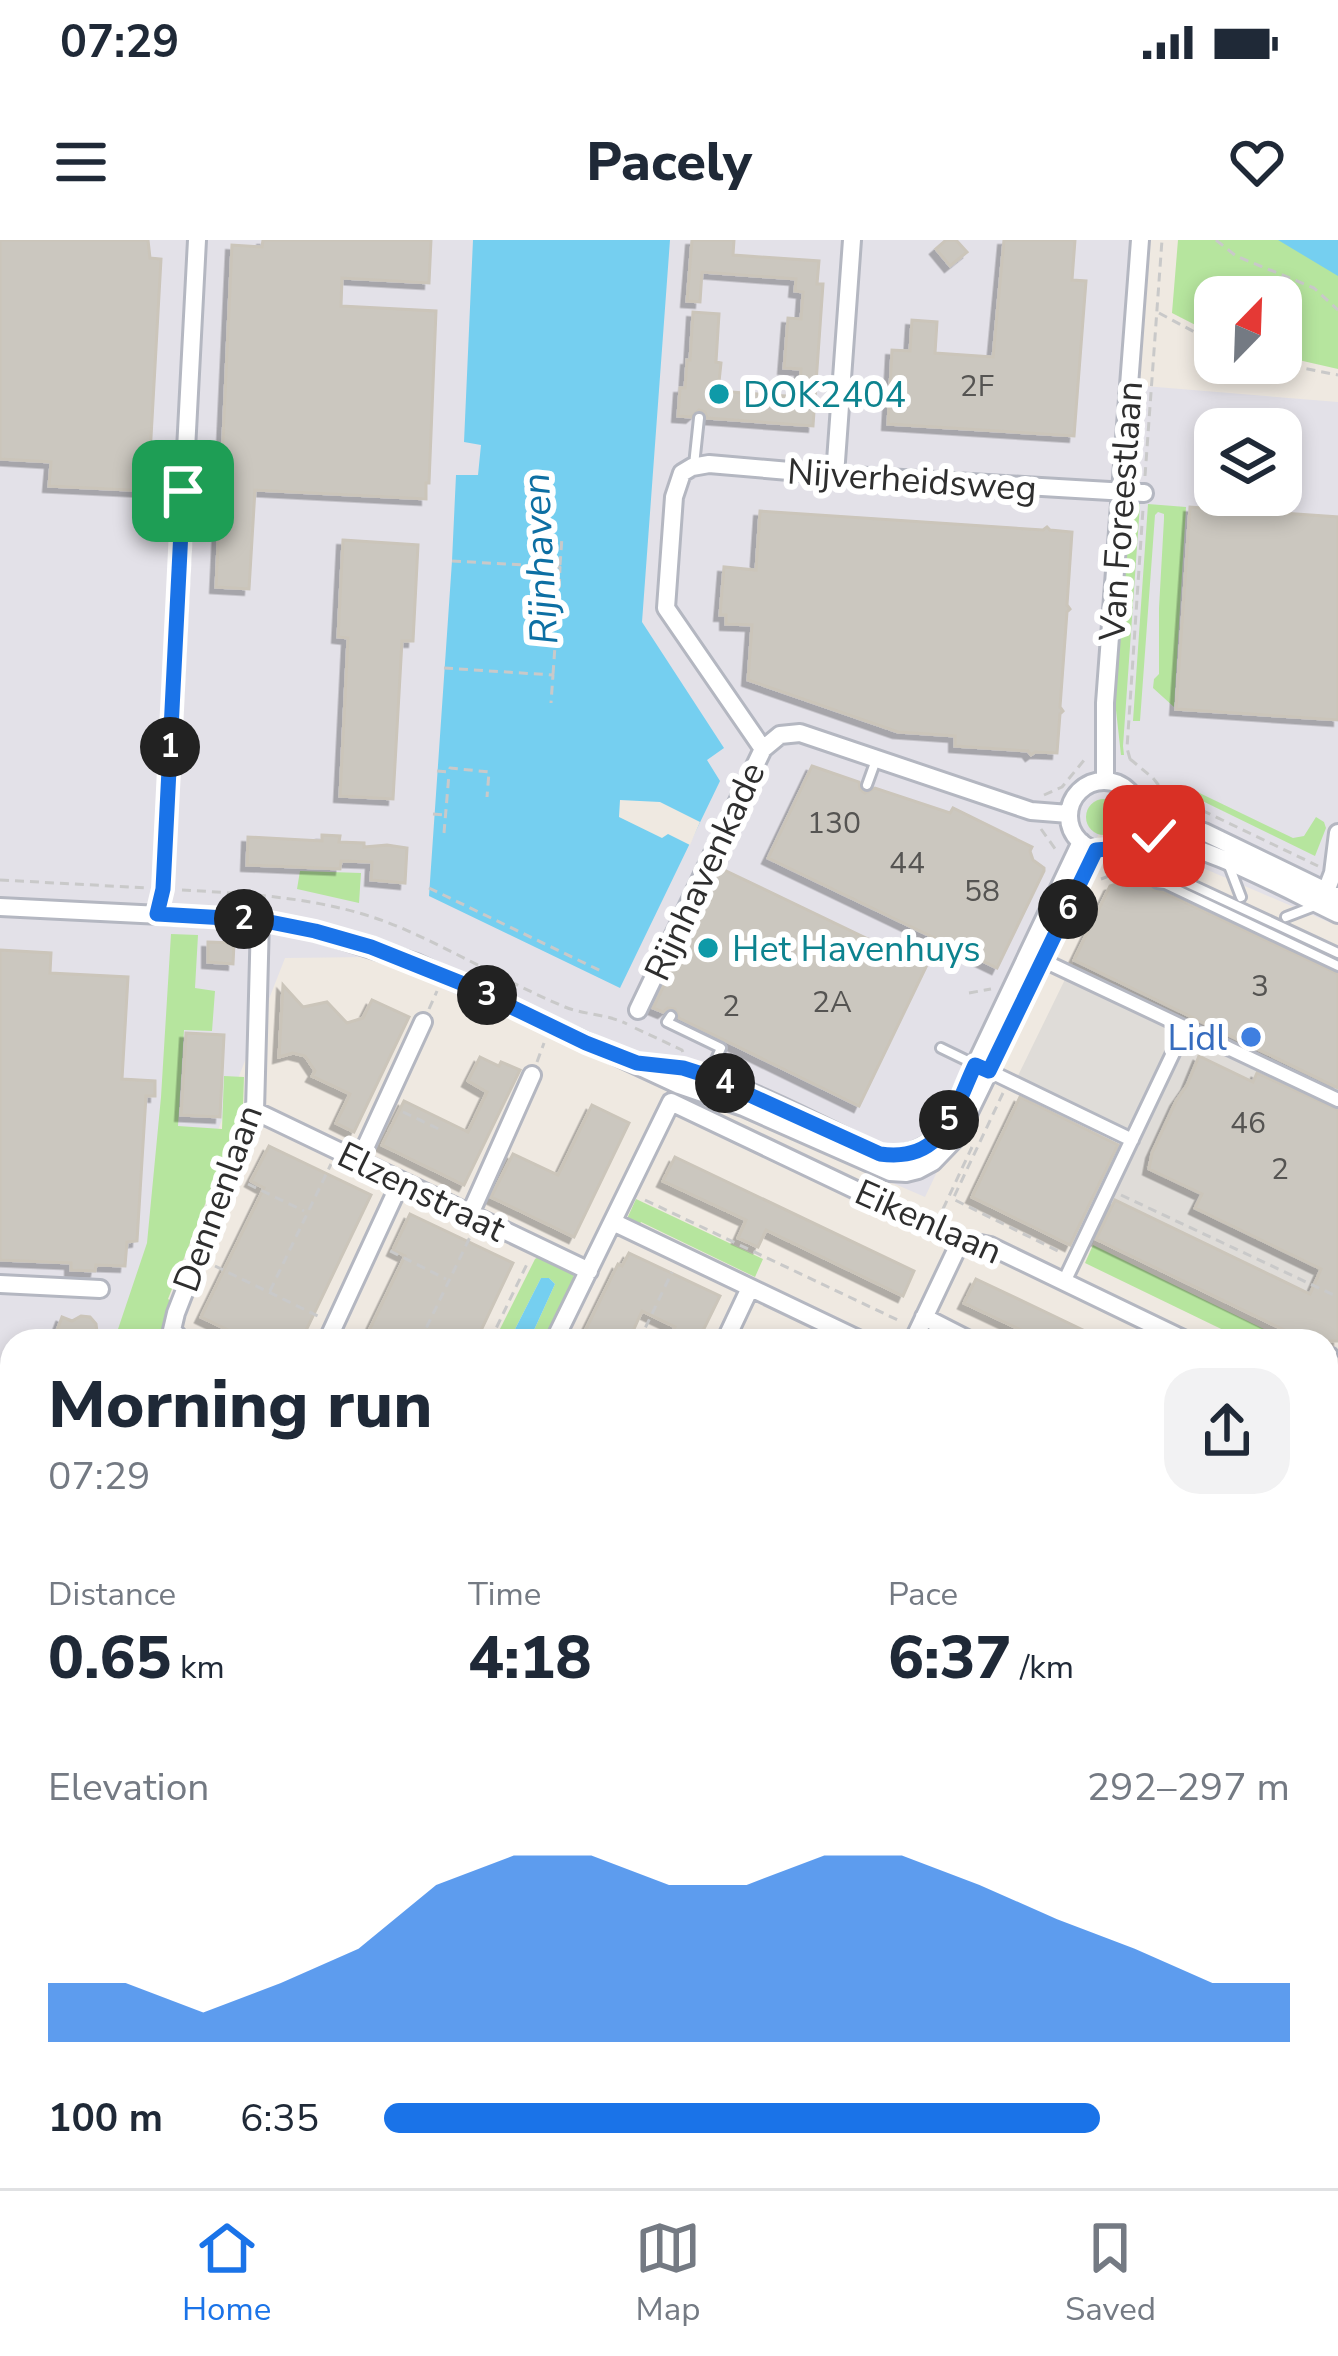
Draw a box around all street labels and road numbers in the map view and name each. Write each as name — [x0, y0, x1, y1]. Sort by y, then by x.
street label: Van Foreestlaan — [1088, 379, 1155, 644]
street label: Nijverheidsweg — [786, 447, 1038, 514]
street label: Rijnhavenkade — [633, 754, 777, 989]
street label: Dennenlaan — [162, 1098, 275, 1299]
street label: Elzenstraat — [329, 1131, 514, 1254]
street label: Eikenlaan — [847, 1168, 1009, 1276]

